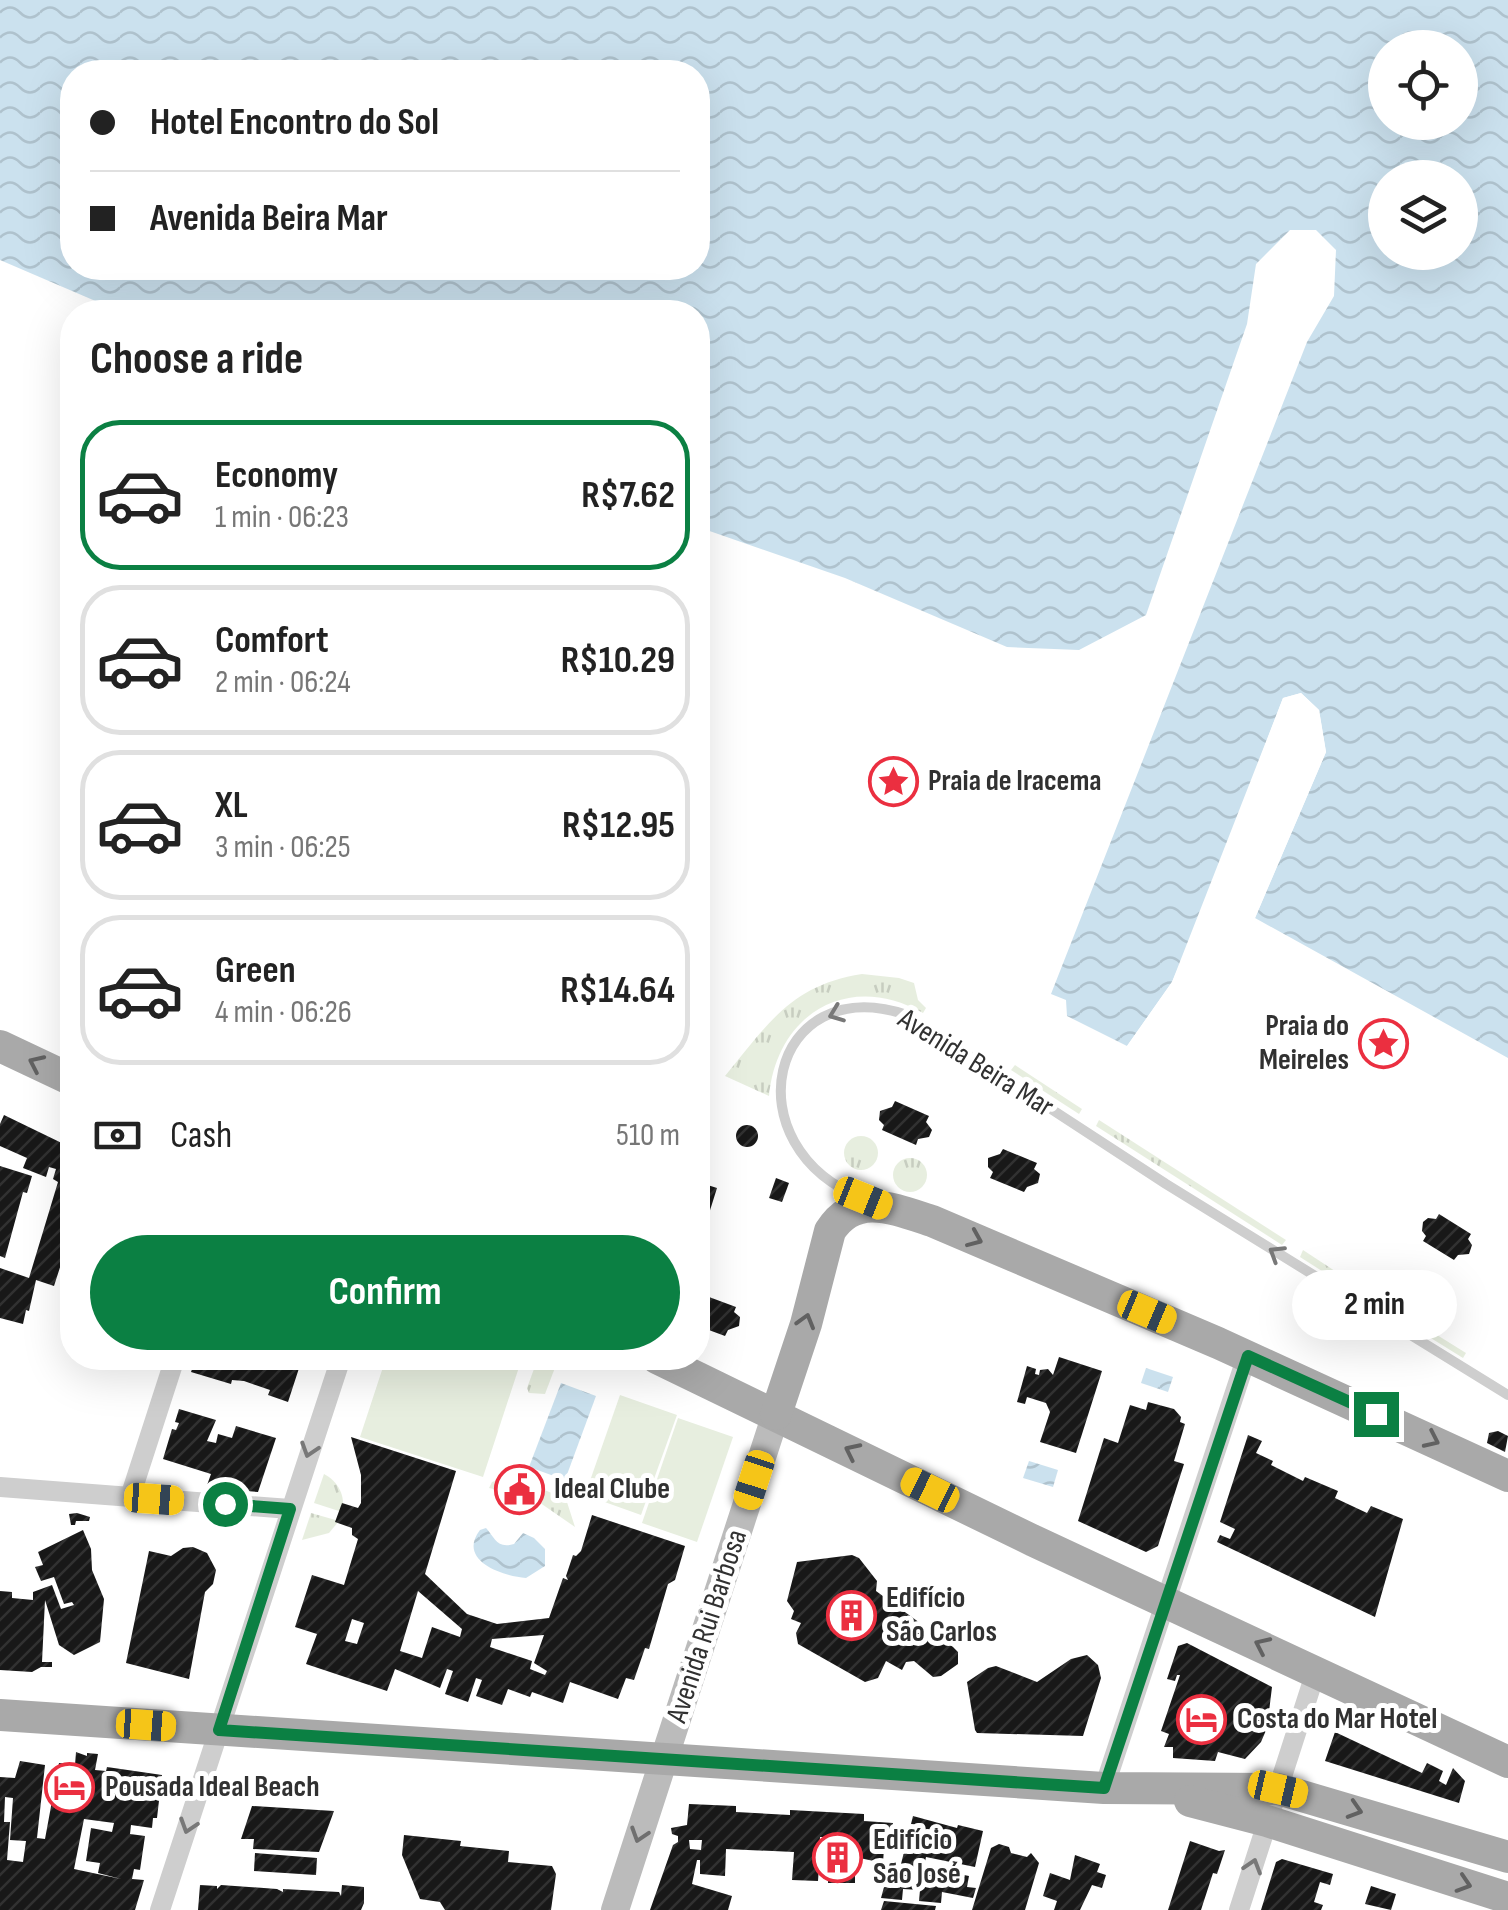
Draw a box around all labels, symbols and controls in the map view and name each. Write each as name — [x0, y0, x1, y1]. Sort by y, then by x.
map controls — [1368, 30, 1478, 270]
button: locate — [1368, 30, 1478, 140]
text: Hotel Encontro do Sol — [150, 100, 439, 145]
button: layers — [1368, 160, 1478, 270]
text: Avenida Beira Mar — [150, 196, 388, 241]
text: Choose a ride — [90, 332, 303, 387]
icon: car — [95, 450, 185, 540]
text: Economy — [215, 453, 338, 498]
text: R$7.62 — [581, 473, 675, 518]
text: 1 min · 06:23 — [215, 498, 349, 537]
icon: car — [95, 615, 185, 705]
text: Comfort — [215, 618, 329, 663]
text: R$10.29 — [561, 638, 675, 683]
text: 2 min · 06:24 — [215, 663, 351, 702]
place icon: Praia de Iracema — [867, 755, 919, 807]
place label: Praia de Iracema — [928, 763, 1102, 799]
icon: car — [95, 780, 185, 870]
text: XL — [215, 783, 248, 828]
text: R$12.95 — [562, 803, 675, 848]
text: 3 min · 06:25 — [215, 828, 351, 867]
icon: car — [95, 945, 185, 1035]
text: Green — [215, 948, 296, 993]
text: R$14.64 — [560, 968, 675, 1013]
text: 4 min · 06:26 — [215, 993, 352, 1032]
street label: Avenida Beira Mar — [891, 1000, 1061, 1125]
one-way arrow — [828, 1002, 846, 1022]
place label: Praia do Meireles — [1259, 1008, 1349, 1078]
place icon: Praia do Meireles — [1358, 1017, 1410, 1069]
one-way arrow — [28, 1055, 46, 1075]
icon: cash — [90, 1108, 145, 1163]
text: Cash — [170, 1113, 232, 1158]
text: 510 m — [616, 1116, 680, 1155]
car — [830, 1173, 896, 1223]
one-way arrow — [965, 1227, 983, 1247]
button: Confirm — [90, 1235, 680, 1350]
one-way arrow — [1268, 1246, 1286, 1265]
callout: 2 min — [1294, 1269, 1458, 1339]
text: 2 min — [1344, 1285, 1405, 1324]
car — [1114, 1286, 1180, 1338]
one-way arrow — [794, 1314, 815, 1331]
route end — [1354, 1392, 1399, 1437]
one-way arrow — [1422, 1428, 1440, 1448]
one-way arrow — [301, 1440, 321, 1457]
one-way arrow — [844, 1443, 862, 1463]
car — [730, 1447, 778, 1513]
public building icon: Ideal Clube — [493, 1463, 545, 1515]
car — [896, 1463, 964, 1517]
place label: Ideal Clube — [554, 1471, 670, 1507]
car — [123, 1482, 185, 1516]
route start — [203, 1482, 248, 1527]
street label: Avenida Rui Barbosa — [659, 1525, 755, 1728]
place label: Edifício São Carlos — [886, 1580, 997, 1650]
building icon: Edifício São Carlos — [825, 1589, 877, 1641]
one-way arrow — [1254, 1638, 1272, 1658]
hotel icon: Costa do Mar Hotel — [1176, 1693, 1228, 1745]
place label: Costa do Mar Hotel — [1237, 1701, 1437, 1737]
car — [115, 1708, 177, 1742]
hotel icon: Pousada Ideal Beach — [44, 1761, 96, 1813]
car — [1245, 1768, 1311, 1810]
place label: Pousada Ideal Beach — [105, 1769, 320, 1805]
one-way arrow — [1346, 1798, 1363, 1819]
one-way arrow — [180, 1816, 200, 1833]
place label: Edifício São José — [873, 1822, 961, 1892]
one-way arrow — [631, 1826, 651, 1843]
building icon: Edifício São José — [812, 1831, 864, 1883]
one-way arrow — [1241, 1858, 1262, 1875]
one-way arrow — [1454, 1872, 1471, 1892]

